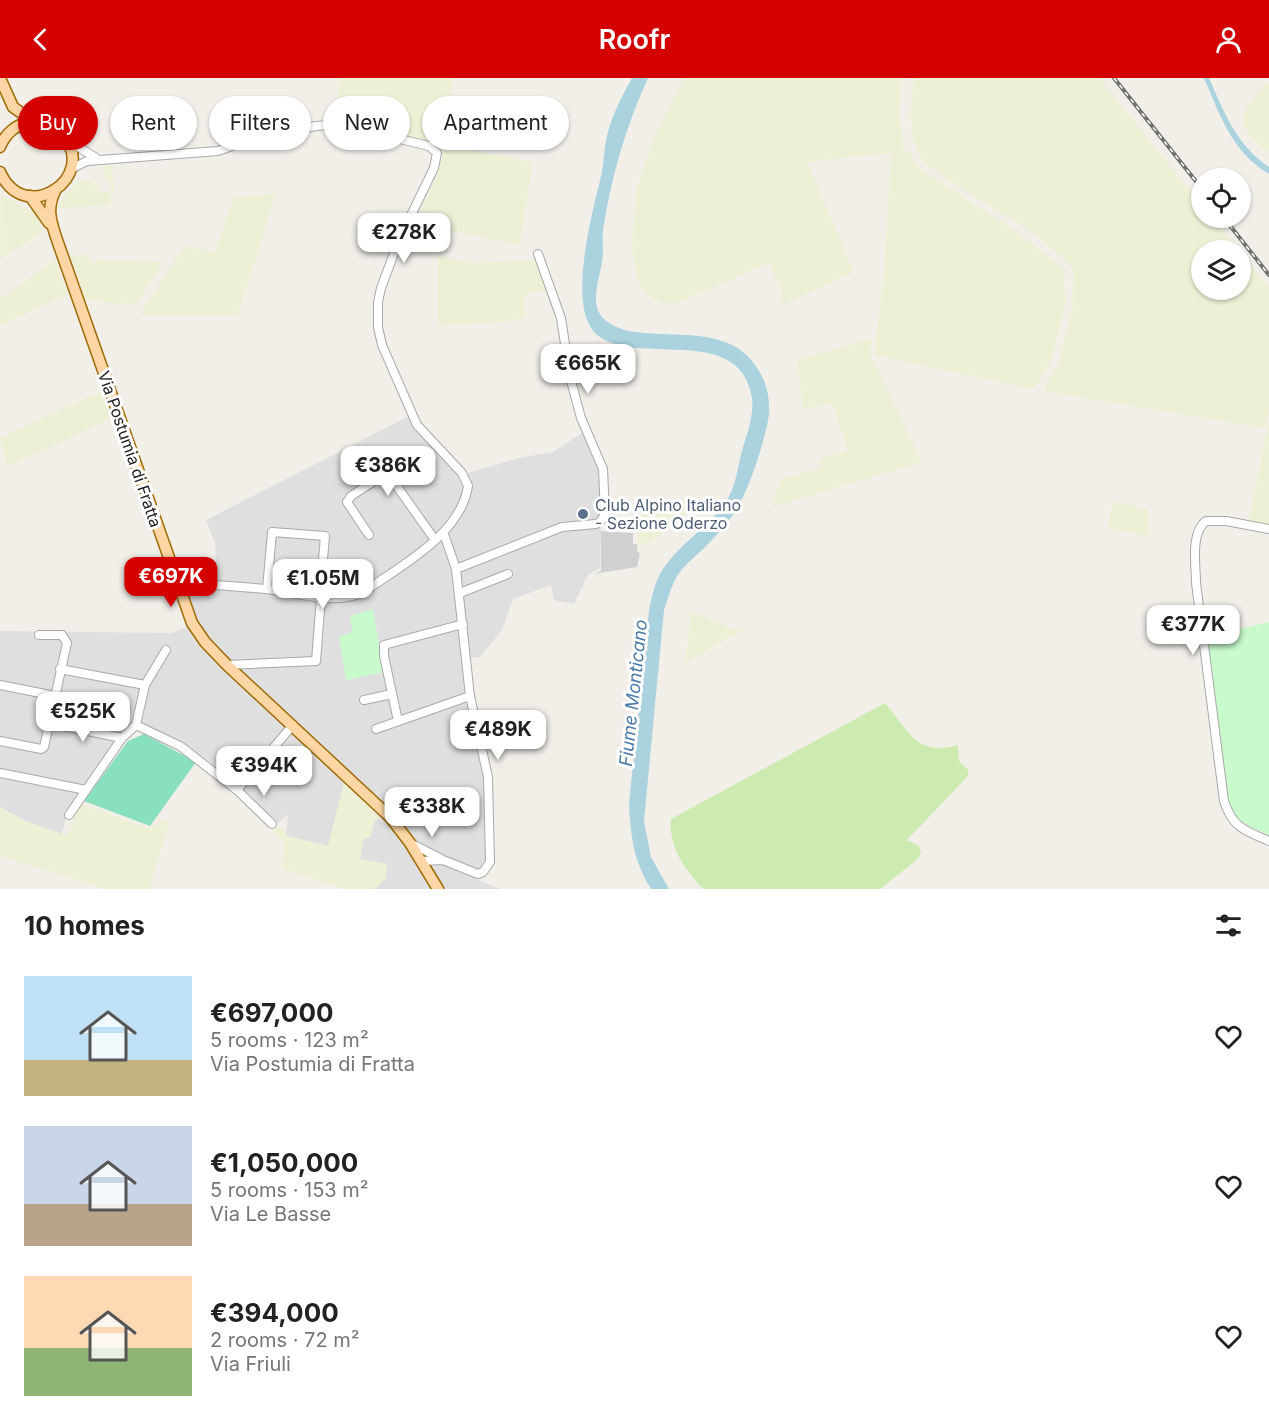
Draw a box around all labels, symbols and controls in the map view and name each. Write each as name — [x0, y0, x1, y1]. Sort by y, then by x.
icon: back — [24, 23, 57, 56]
text: Roofr — [599, 23, 670, 56]
icon: person — [1212, 23, 1245, 56]
chip: Buy — [18, 96, 98, 150]
chip: Rent — [110, 96, 197, 150]
chip: Filters — [209, 96, 311, 150]
chip: New — [323, 96, 410, 150]
chip: Apartment — [422, 96, 569, 150]
map controls — [1191, 168, 1251, 300]
button: locate — [1191, 168, 1251, 228]
pin: €278K — [362, 213, 446, 264]
text: €278K — [371, 220, 437, 244]
button: layers — [1191, 240, 1251, 300]
pin: €665K — [546, 344, 630, 395]
text: €665K — [555, 351, 621, 375]
street label: Via Postumia di Fratta — [94, 368, 166, 530]
pin: €386K — [346, 446, 430, 497]
text: €386K — [355, 453, 422, 477]
place label: Club Alpino Italiano - Sezione Oderzo — [595, 495, 741, 533]
marker: Club Alpino Italiano - Sezione Oderzo — [576, 507, 590, 521]
pin: €697K — [129, 557, 213, 608]
pin: €1.05M — [274, 559, 372, 610]
text: €697K — [138, 564, 204, 588]
text: €1.05M — [286, 566, 360, 590]
pin: €377K — [1151, 605, 1235, 656]
text: €377K — [1161, 612, 1225, 636]
water label: Fiume Monticano — [615, 619, 651, 767]
pin: €525K — [41, 692, 125, 743]
text: €525K — [50, 699, 116, 723]
pin: €489K — [456, 710, 540, 761]
text: €489K — [464, 717, 532, 741]
pin: €394K — [222, 746, 306, 797]
text: €394K — [230, 753, 298, 777]
pin: €338K — [390, 787, 474, 838]
text: €338K — [399, 794, 465, 818]
icon: filters — [1212, 909, 1245, 942]
text: 10 homes — [24, 910, 145, 941]
text: €697,000 — [210, 997, 333, 1028]
icon: home — [72, 1000, 144, 1072]
icon: heart — [1212, 1020, 1245, 1053]
text: 5 rooms · 123 m² — [210, 1028, 369, 1052]
text: Via Postumia di Fratta — [210, 1052, 415, 1076]
text: €1,050,000 — [210, 1147, 358, 1178]
icon: home — [72, 1150, 144, 1222]
icon: heart — [1212, 1170, 1245, 1203]
text: 5 rooms · 153 m² — [210, 1178, 369, 1202]
text: Via Le Basse — [210, 1202, 331, 1226]
text: €394,000 — [210, 1297, 339, 1328]
icon: home — [72, 1300, 144, 1372]
icon: heart — [1212, 1320, 1245, 1353]
text: 2 rooms · 72 m² — [210, 1328, 360, 1352]
text: Via Friuli — [210, 1352, 291, 1376]

